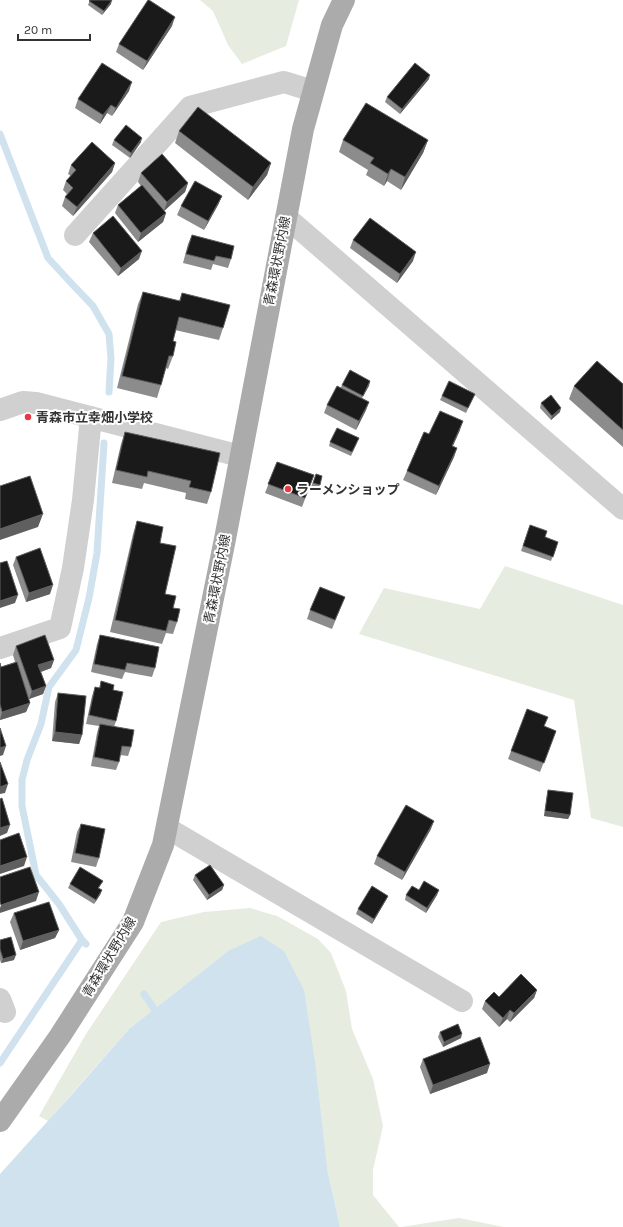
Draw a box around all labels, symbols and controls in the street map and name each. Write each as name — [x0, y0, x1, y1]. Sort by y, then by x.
scale bar — [18, 16, 90, 42]
text: 20 m — [24, 23, 52, 37]
street label: 青森環状野内線 — [261, 215, 293, 307]
place label: 青森市立幸畑小学校 — [36, 410, 153, 425]
marker: 青森市立幸畑小学校 — [23, 412, 33, 422]
place label: ラーメンショップ — [296, 482, 399, 497]
marker: ラーメンショップ — [283, 484, 293, 494]
street label: 青森環状野内線 — [201, 533, 233, 625]
street label: 青森環状野内線 — [79, 914, 139, 1000]

